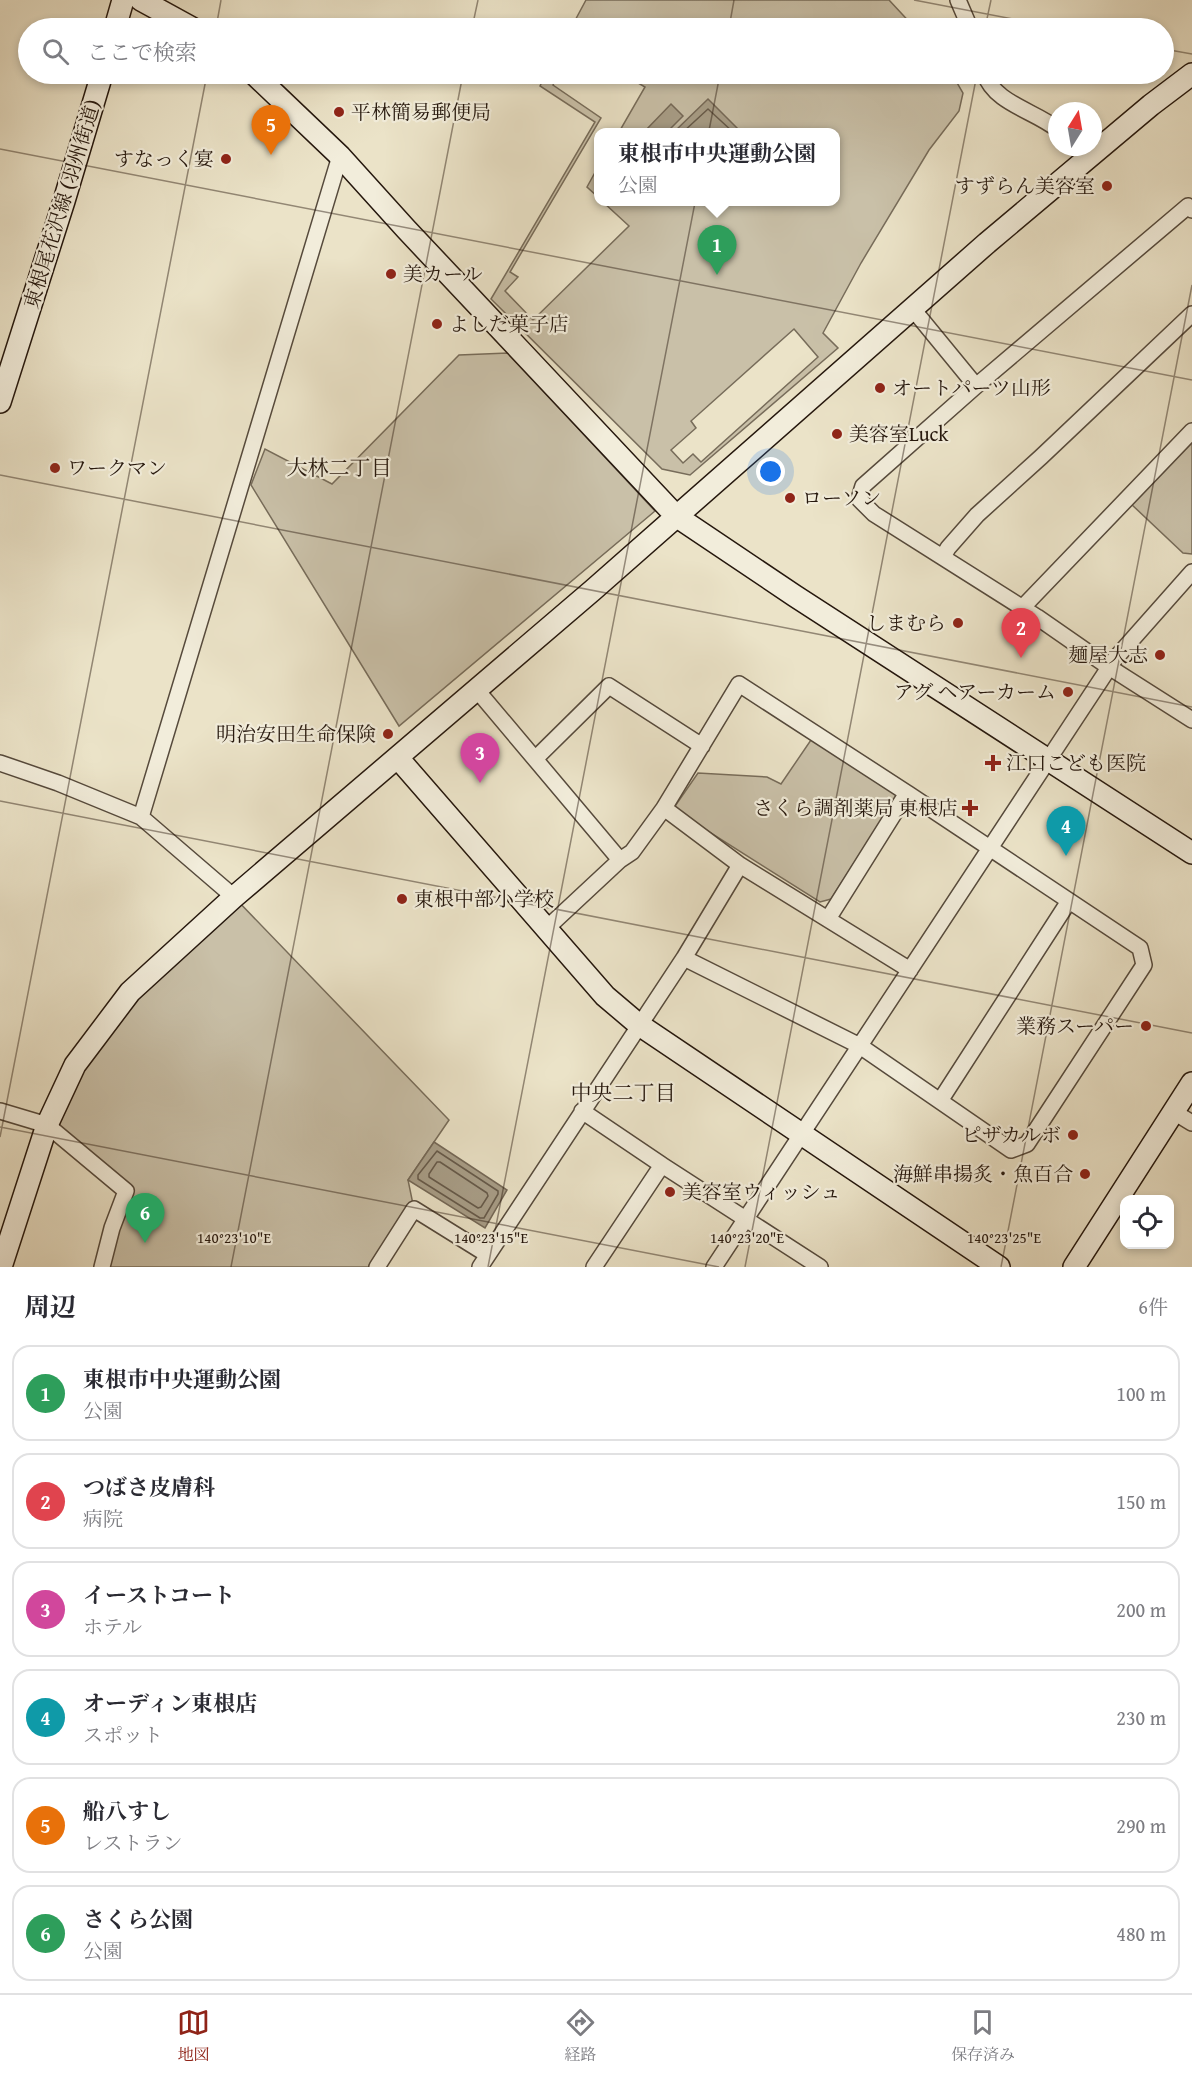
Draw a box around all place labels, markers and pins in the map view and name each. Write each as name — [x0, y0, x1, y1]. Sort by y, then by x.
place label: 平林簡易郵便局 — [351, 97, 491, 126]
marker: 平林簡易郵便局 — [332, 105, 346, 119]
pin: 5 — [252, 106, 290, 155]
place label: すなっく宴 — [114, 144, 214, 173]
marker: すなっく宴 — [219, 152, 233, 166]
place label: すずらん美容室 — [955, 171, 1095, 200]
marker: すずらん美容室 — [1100, 179, 1114, 193]
pin: 1 — [698, 226, 736, 275]
place label: 美カール — [403, 259, 483, 288]
marker: 美カール — [384, 267, 398, 281]
place label: よしだ菓子店 — [449, 309, 569, 338]
marker: よしだ菓子店 — [430, 317, 444, 331]
place label: オートパーツ山形 — [892, 373, 1051, 402]
marker: オートパーツ山形 — [873, 381, 887, 395]
place label: 美容室Luck — [849, 419, 949, 448]
marker: 美容室Luck — [830, 427, 844, 441]
place label: ワークマン — [67, 453, 167, 482]
marker: ワークマン — [48, 461, 62, 475]
place label: ローソン — [802, 483, 881, 512]
marker: ローソン — [783, 491, 797, 505]
place label: しまむら — [866, 608, 946, 637]
pin: 2 — [1002, 608, 1040, 658]
marker: しまむら — [951, 616, 965, 630]
place label: 麺屋大志 — [1068, 640, 1148, 669]
marker: 麺屋大志 — [1153, 648, 1167, 662]
place label: アグ ヘアーカーム — [894, 677, 1056, 706]
marker: アグ ヘアーカーム — [1061, 685, 1075, 699]
place label: 明治安田生命保険 — [216, 719, 376, 748]
marker: 明治安田生命保険 — [381, 727, 395, 741]
pin: 3 — [460, 734, 500, 783]
place label: 江口こども医院 — [1006, 748, 1146, 777]
marker: 江口こども医院 — [984, 754, 1002, 772]
place label: さくら調剤薬局 東根店 — [754, 793, 958, 822]
marker: さくら調剤薬局 東根店 — [963, 801, 977, 815]
pin: 4 — [1046, 806, 1086, 856]
place label: 東根中部小学校 — [414, 884, 554, 913]
marker: 東根中部小学校 — [395, 892, 409, 906]
place label: 業務スーパー — [1016, 1011, 1134, 1040]
marker: 業務スーパー — [1139, 1019, 1153, 1033]
place label: ピザカルボ — [961, 1120, 1061, 1149]
marker: ピザカルボ — [1066, 1128, 1080, 1142]
place label: 海鮮串揚炙・魚百合 — [893, 1159, 1073, 1188]
marker: 海鮮串揚炙・魚百合 — [1078, 1167, 1092, 1181]
place label: 美容室ウィッシュ — [682, 1177, 840, 1206]
marker: 美容室ウィッシュ — [663, 1185, 677, 1199]
pin: 6 — [126, 1194, 164, 1243]

